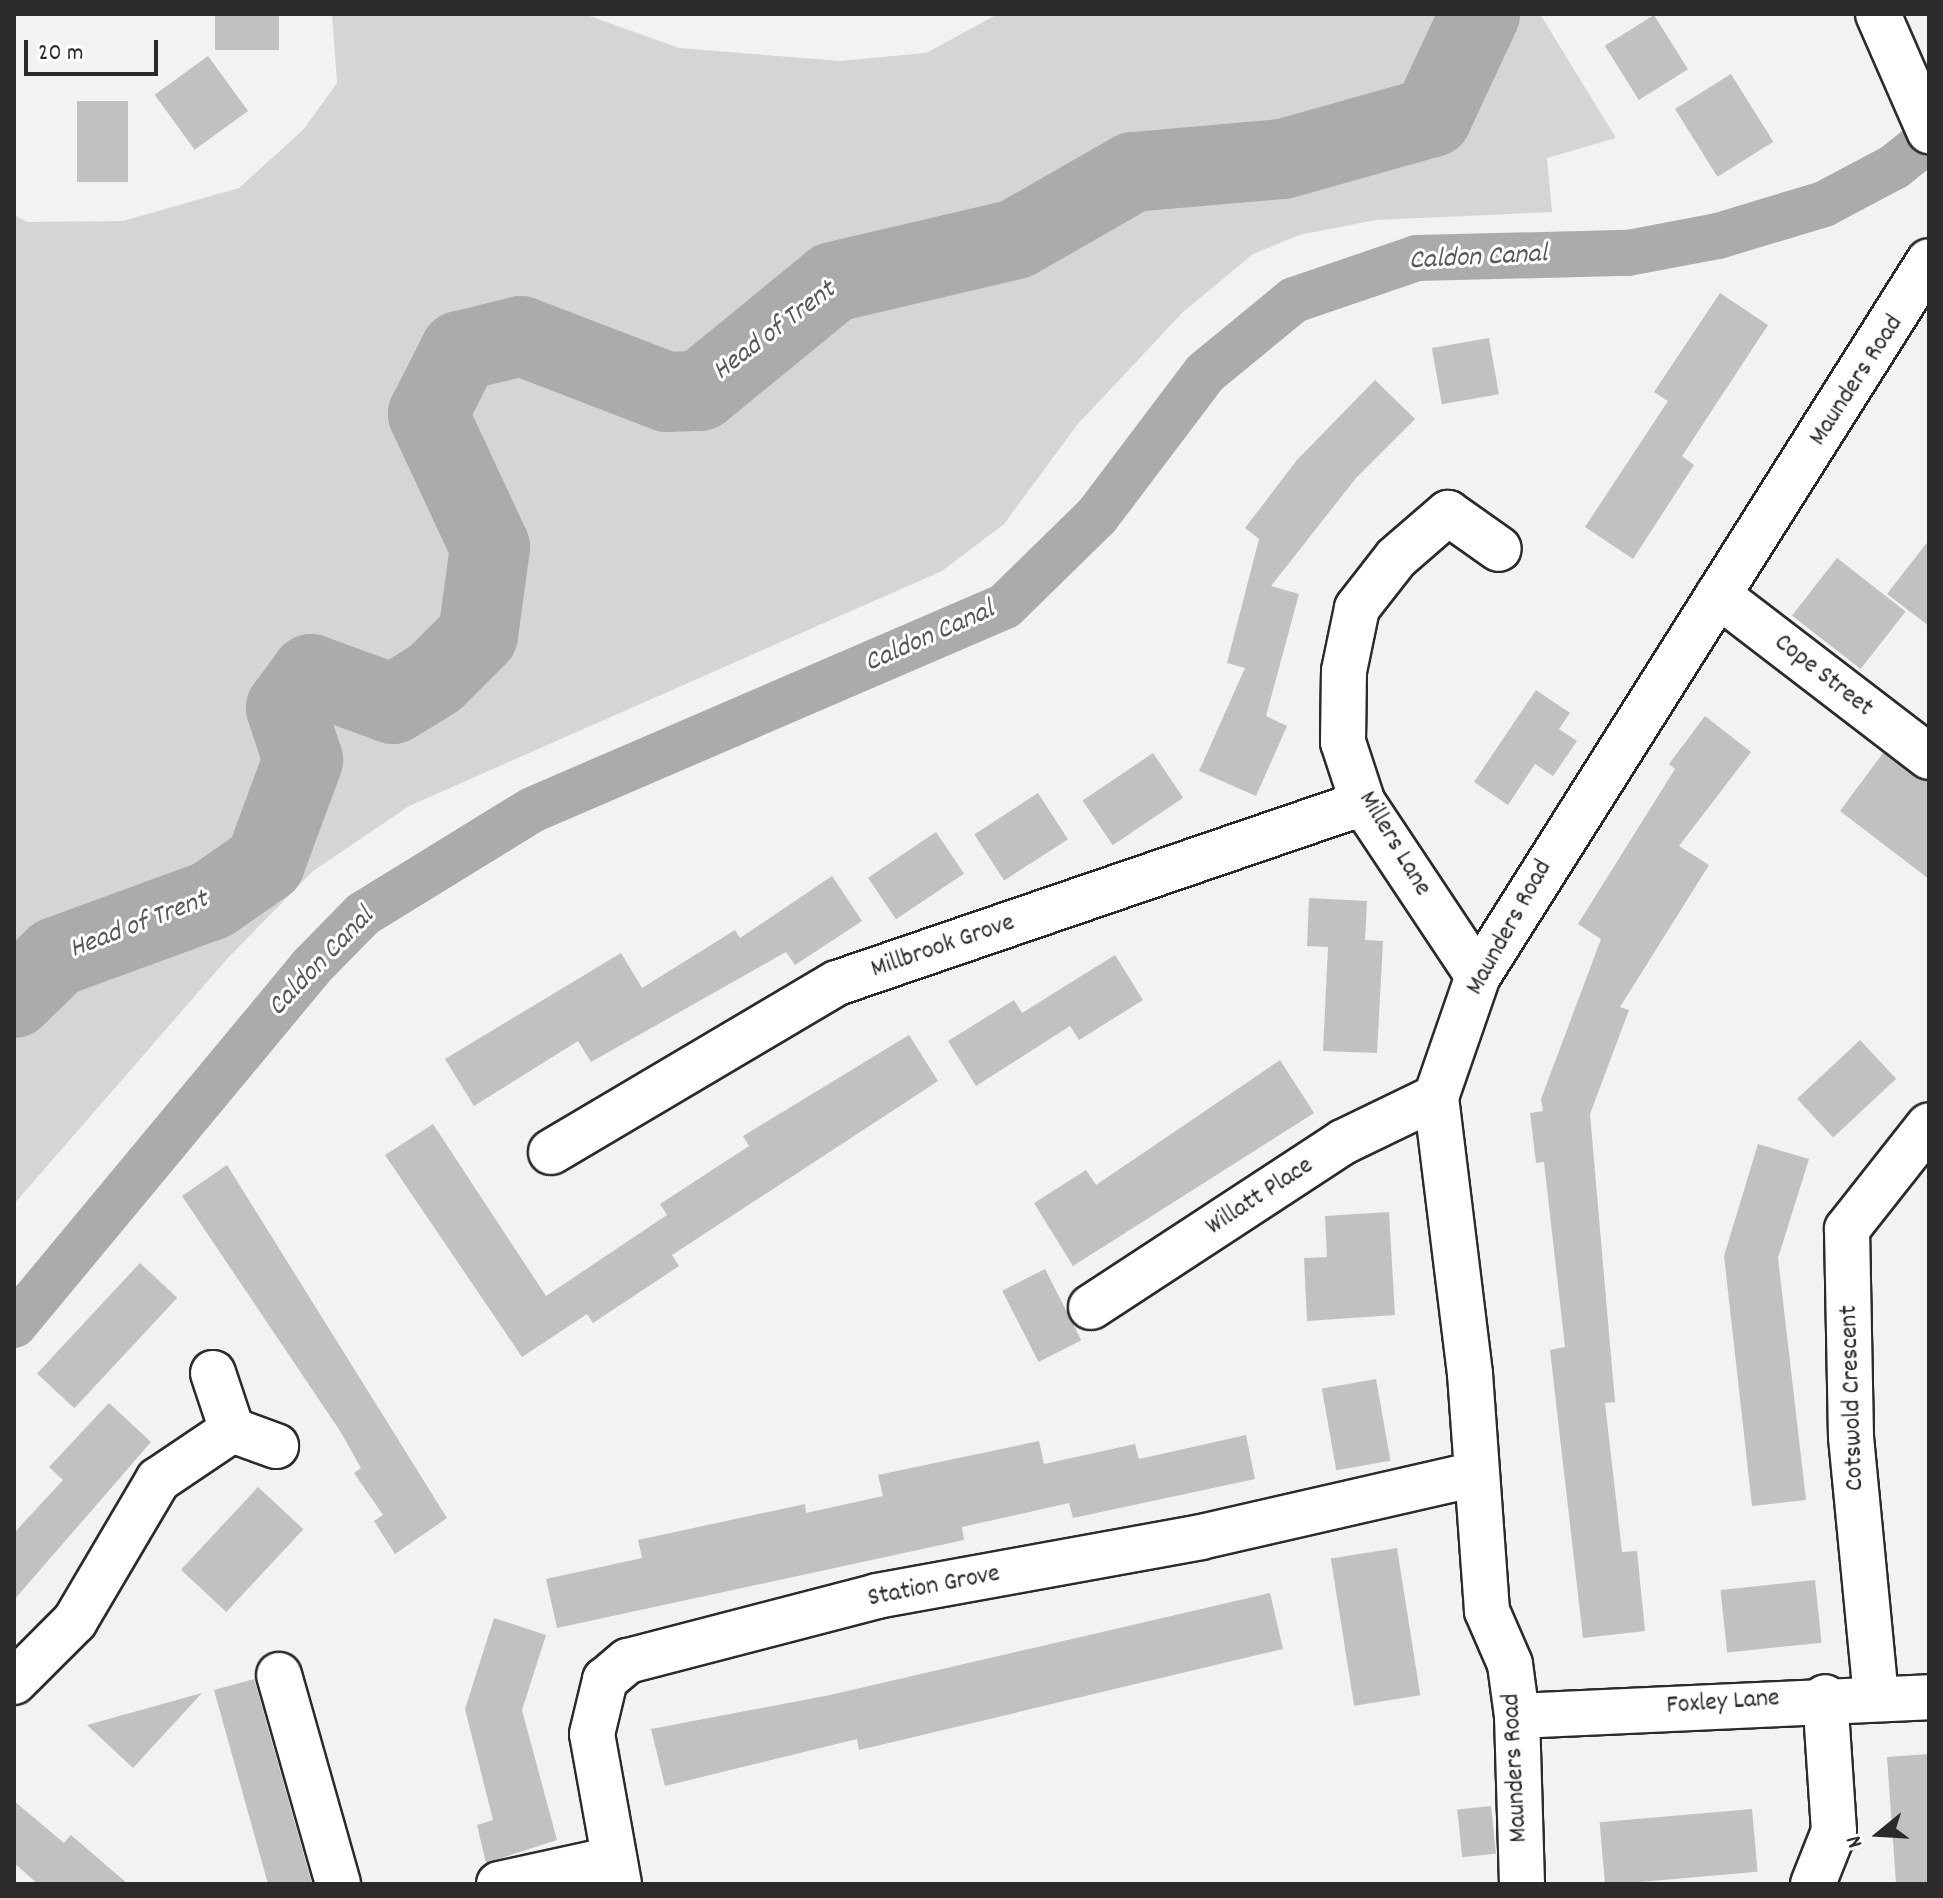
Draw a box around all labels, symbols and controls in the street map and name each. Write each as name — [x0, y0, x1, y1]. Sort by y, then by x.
scale bar — [28, 24, 162, 74]
text: 20 m — [38, 37, 84, 71]
water label: Caldon Canal — [1408, 239, 1548, 279]
water label: Head of Trent — [707, 275, 843, 389]
street label: Maunders Road — [1803, 310, 1911, 452]
water label: Caldon Canal — [860, 595, 1000, 681]
street label: Cope Street — [1767, 628, 1879, 724]
street label: Millers Lane — [1351, 786, 1437, 902]
street label: Maunders Road — [1460, 855, 1560, 1001]
water label: Head of Trent — [65, 884, 213, 968]
water label: Caldon Canal — [262, 902, 382, 1024]
street label: Millbrook Grove — [867, 908, 1019, 986]
street label: Willatt Place — [1201, 1151, 1319, 1243]
street label: Cotswold Crescent — [1834, 1305, 1872, 1491]
street label: Station Grove — [865, 1559, 1003, 1615]
street label: Foxley Lane — [1665, 1683, 1781, 1723]
street label: Maunders Road — [1497, 1693, 1535, 1843]
north arrow — [1839, 1794, 1919, 1874]
text: N — [1839, 1832, 1872, 1852]

